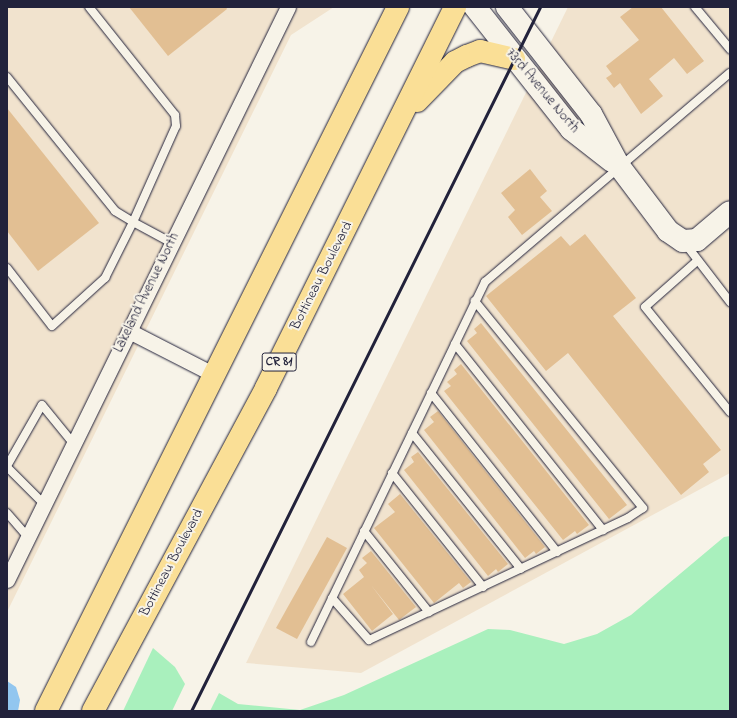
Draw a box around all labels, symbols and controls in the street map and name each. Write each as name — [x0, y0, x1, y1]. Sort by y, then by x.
street label: 73rd Avenue North — [502, 45, 582, 137]
street label: Bottineau Boulevard — [287, 219, 357, 333]
street label: Lakeland Avenue North — [111, 230, 183, 356]
road number: CR 81 — [261, 351, 297, 373]
street label: Bottineau Boulevard — [137, 506, 207, 620]

